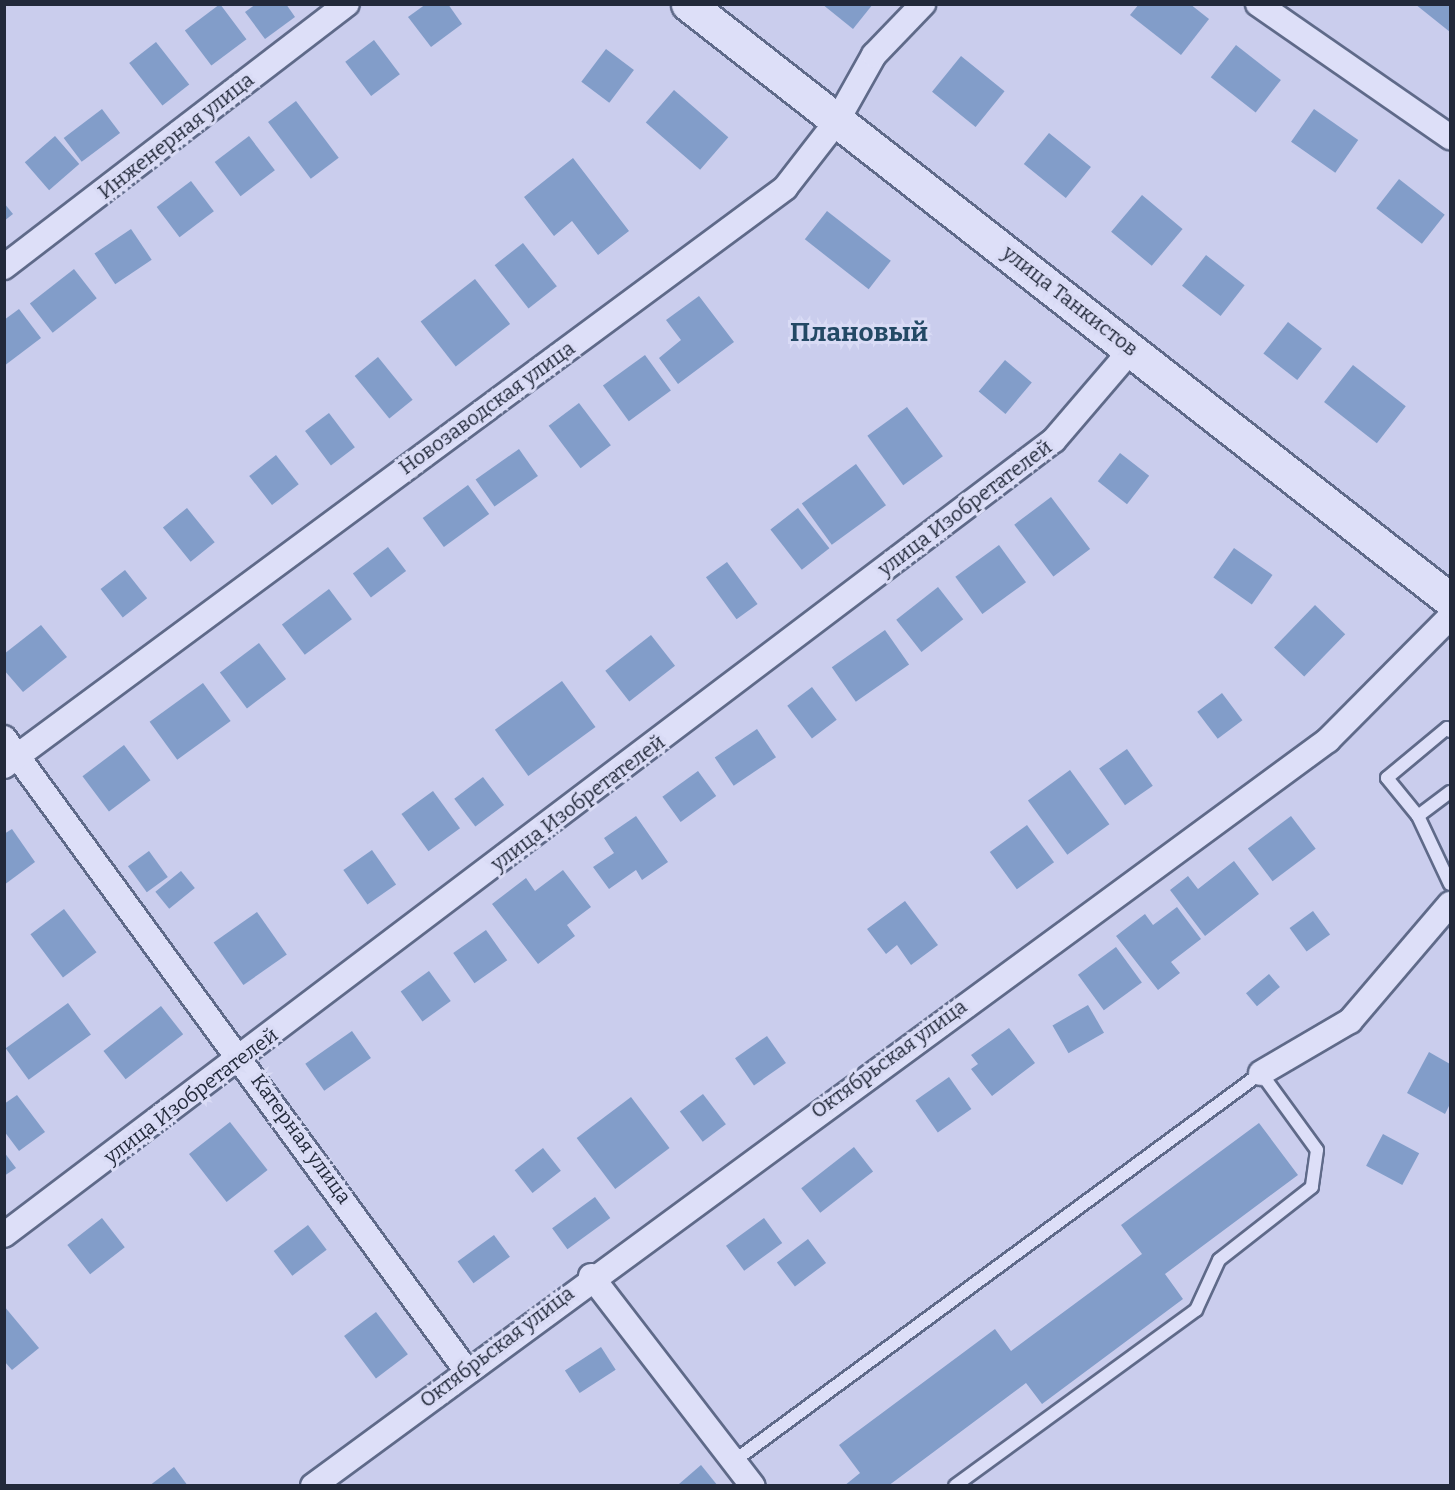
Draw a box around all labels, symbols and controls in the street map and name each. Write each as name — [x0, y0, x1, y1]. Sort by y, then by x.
street label: Инженерная улица — [93, 68, 259, 204]
street label: улица Танкистов — [998, 241, 1142, 361]
district label: Плановый — [790, 317, 928, 349]
street label: Новозаводская улица — [395, 336, 579, 480]
street label: улица Изобретателей — [873, 435, 1057, 581]
street label: улица Изобретателей — [486, 730, 670, 876]
street label: Октябрьская улица — [806, 994, 972, 1124]
street label: улица Изобретателей — [99, 1023, 283, 1169]
street label: Катерная улица — [246, 1069, 356, 1209]
street label: Октябрьская улица — [415, 1281, 579, 1413]

